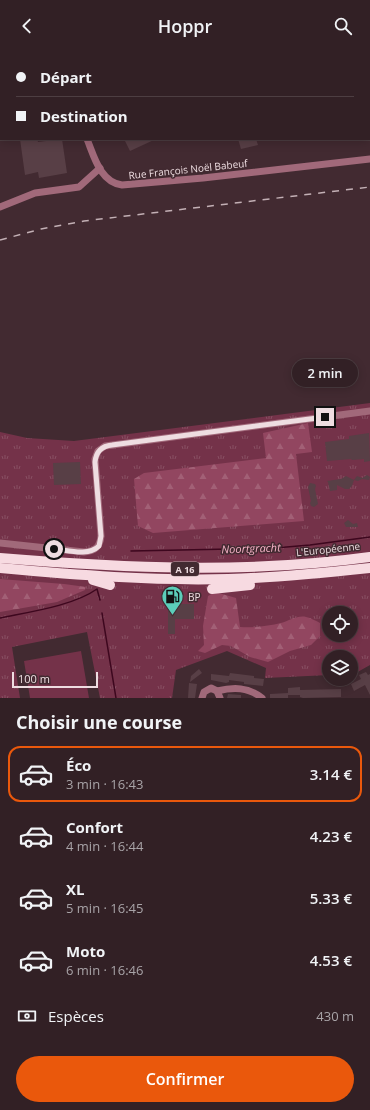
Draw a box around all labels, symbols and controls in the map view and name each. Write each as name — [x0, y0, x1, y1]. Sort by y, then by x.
text: Hoppr — [158, 14, 212, 38]
icon: back — [16, 15, 38, 37]
icon: search — [332, 15, 354, 37]
text: Départ — [40, 67, 92, 87]
text: Destination — [40, 106, 128, 126]
street label: Rue François Noël Babeuf — [128, 156, 249, 182]
callout: 2 min — [292, 359, 358, 387]
text: 2 min — [307, 364, 343, 382]
route end — [316, 408, 334, 426]
water label: Noortgracht — [221, 539, 281, 557]
street label: L'Européenne — [295, 539, 361, 559]
route start — [45, 540, 63, 558]
road number: A 16 — [171, 562, 199, 576]
fuel station icon: BP — [159, 584, 185, 617]
place label: BP — [188, 590, 200, 604]
map controls — [322, 606, 358, 686]
button: locate — [322, 606, 358, 642]
button: layers — [322, 650, 358, 686]
scale bar — [12, 670, 98, 689]
text: 100 m — [18, 671, 50, 686]
text: Choisir une course — [16, 710, 182, 734]
text: Éco — [66, 755, 91, 775]
icon: car — [18, 756, 54, 792]
text: 3.14 € — [310, 764, 352, 784]
text: 3 min · 16:43 — [66, 775, 143, 793]
text: Confort — [66, 817, 123, 837]
icon: car — [18, 818, 54, 854]
text: 4.23 € — [310, 826, 352, 846]
text: 4 min · 16:44 — [66, 837, 143, 855]
text: XL — [66, 879, 84, 899]
icon: car — [18, 880, 54, 916]
text: 5.33 € — [310, 888, 352, 908]
text: 5 min · 16:45 — [66, 899, 143, 917]
text: Moto — [66, 941, 105, 961]
icon: car — [18, 942, 54, 978]
text: 4.53 € — [310, 950, 352, 970]
text: 6 min · 16:46 — [66, 961, 143, 979]
icon: cash — [16, 1005, 38, 1027]
text: Espèces — [48, 1006, 104, 1026]
text: 430 m — [316, 1007, 354, 1025]
button: Confirmer — [16, 1056, 354, 1102]

